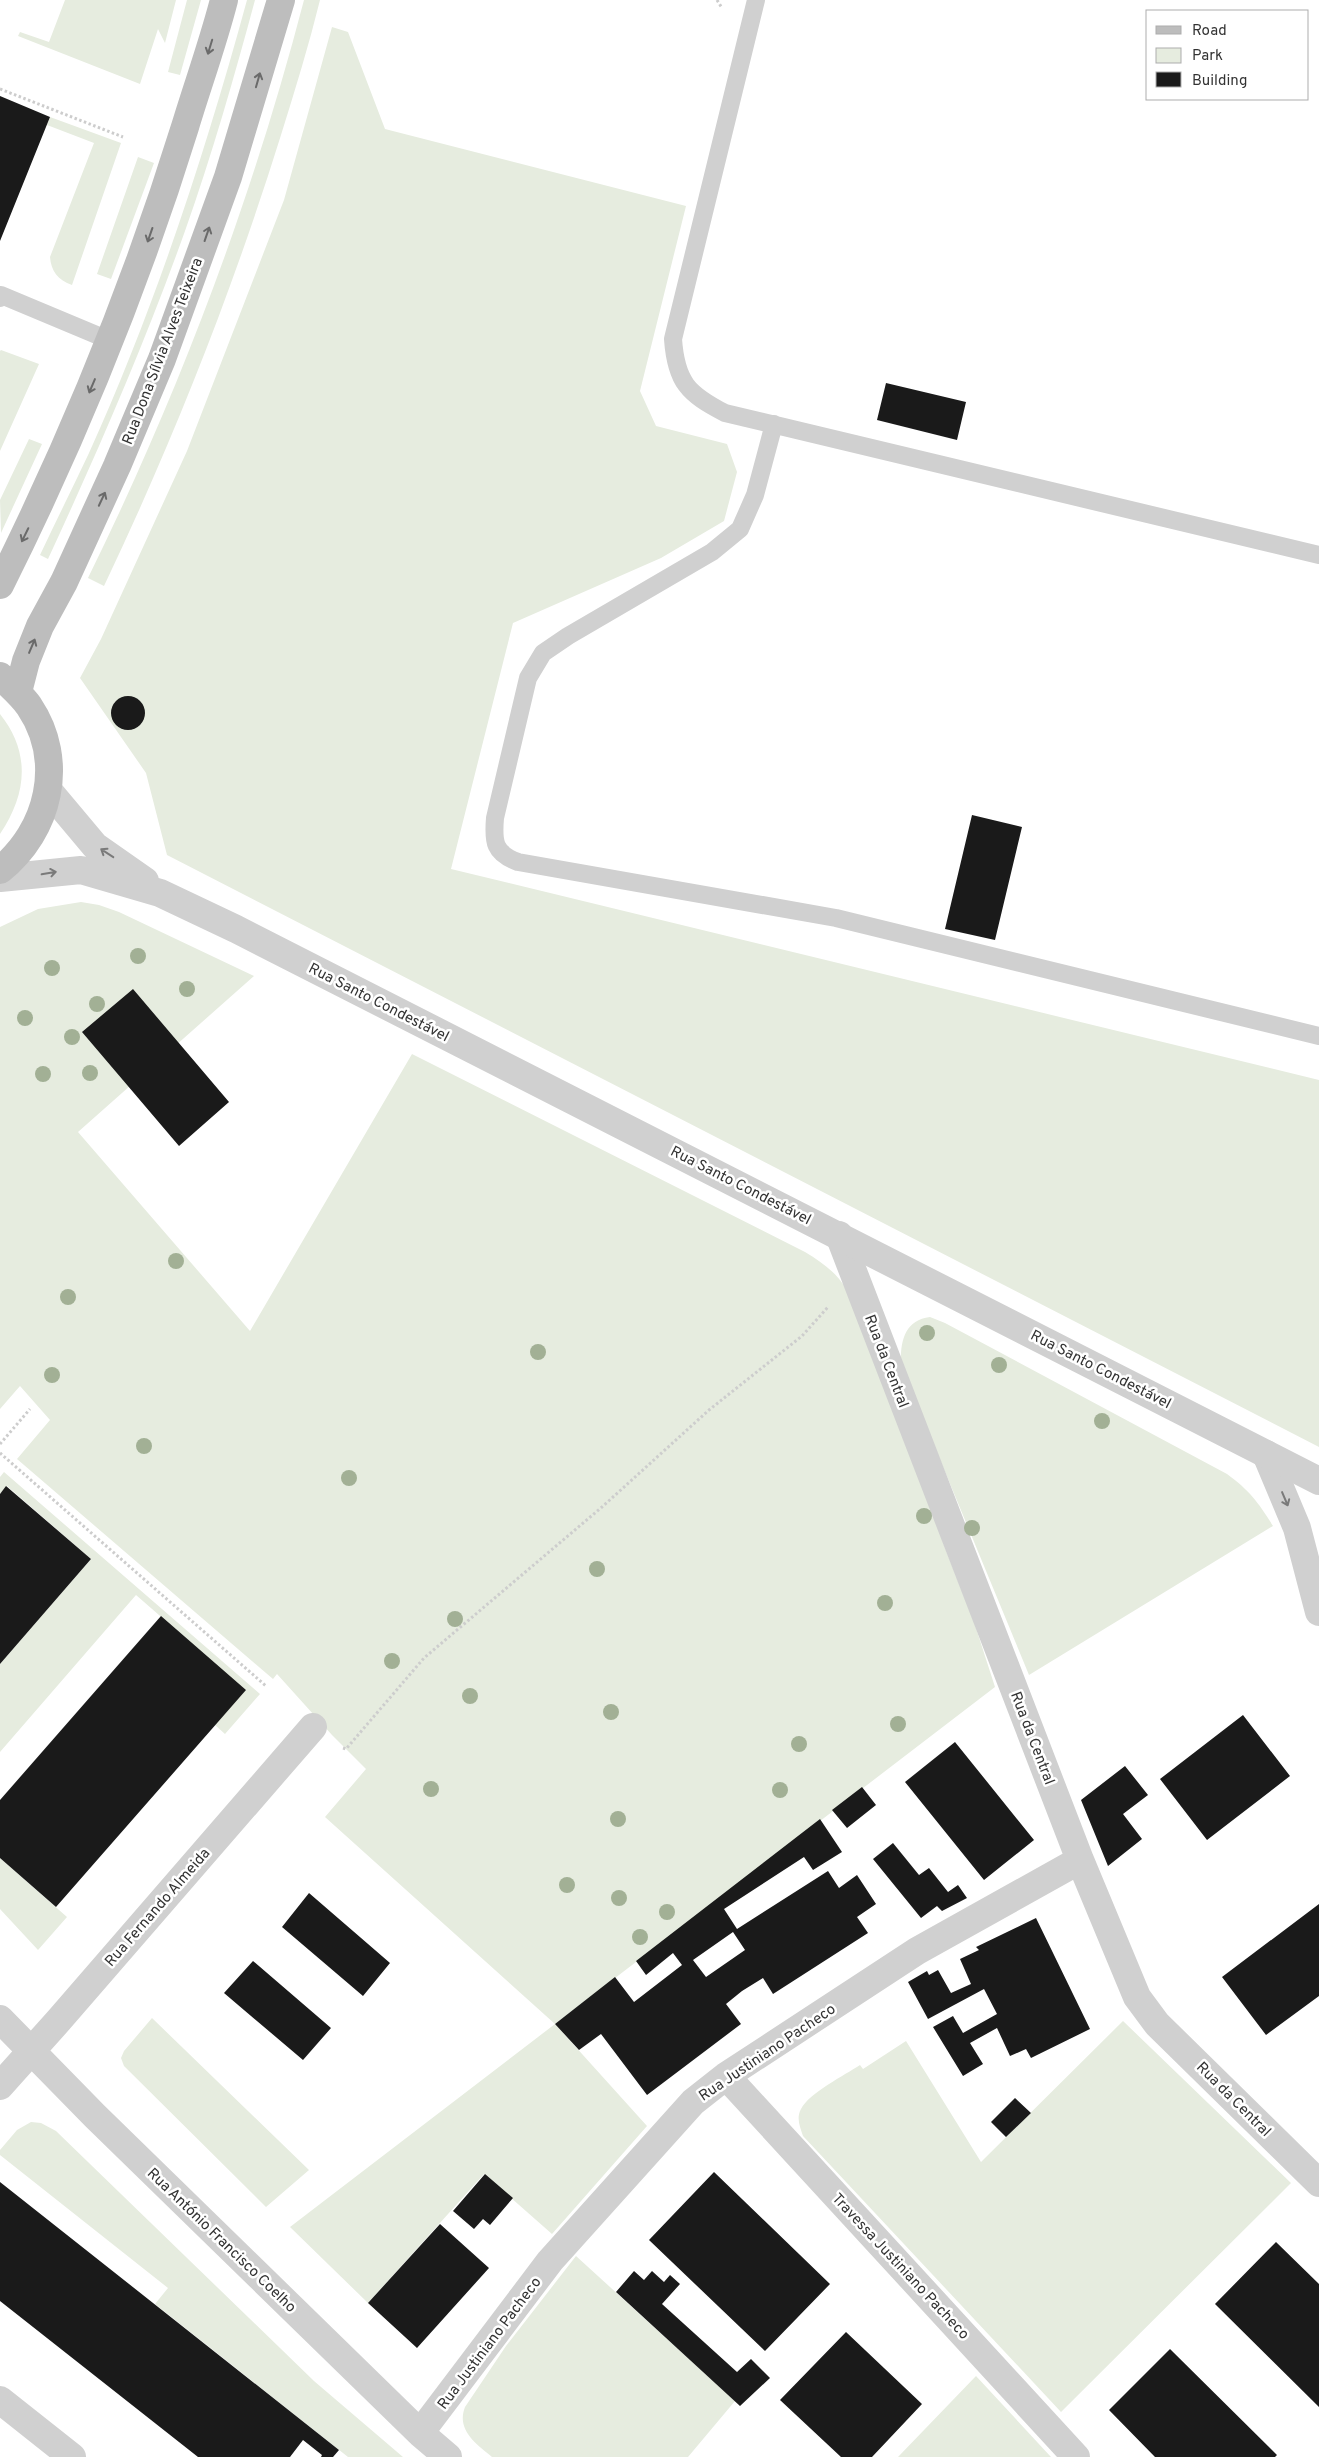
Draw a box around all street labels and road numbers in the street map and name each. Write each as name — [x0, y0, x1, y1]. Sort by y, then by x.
street label: Rua Dona Sílvia Alves Teixeira — [119, 255, 208, 448]
street label: Rua Santo Condestável — [305, 960, 452, 1047]
street label: Rua Santo Condestável — [667, 1143, 814, 1230]
street label: Rua da Central — [859, 1312, 912, 1411]
street label: Rua Santo Condestável — [1027, 1327, 1174, 1414]
street label: Rua da Central — [1005, 1689, 1058, 1788]
street label: Rua Fernando Almeida — [101, 1845, 215, 1971]
street label: Rua Justiniano Pacheco — [696, 2000, 840, 2106]
street label: Rua da Central — [1191, 2059, 1274, 2142]
street label: Rua António Francisco Coelho — [142, 2165, 300, 2317]
street label: Travessa Justiniano Pacheco — [827, 2190, 973, 2344]
street label: Rua Justiniano Pacheco — [434, 2274, 546, 2414]

